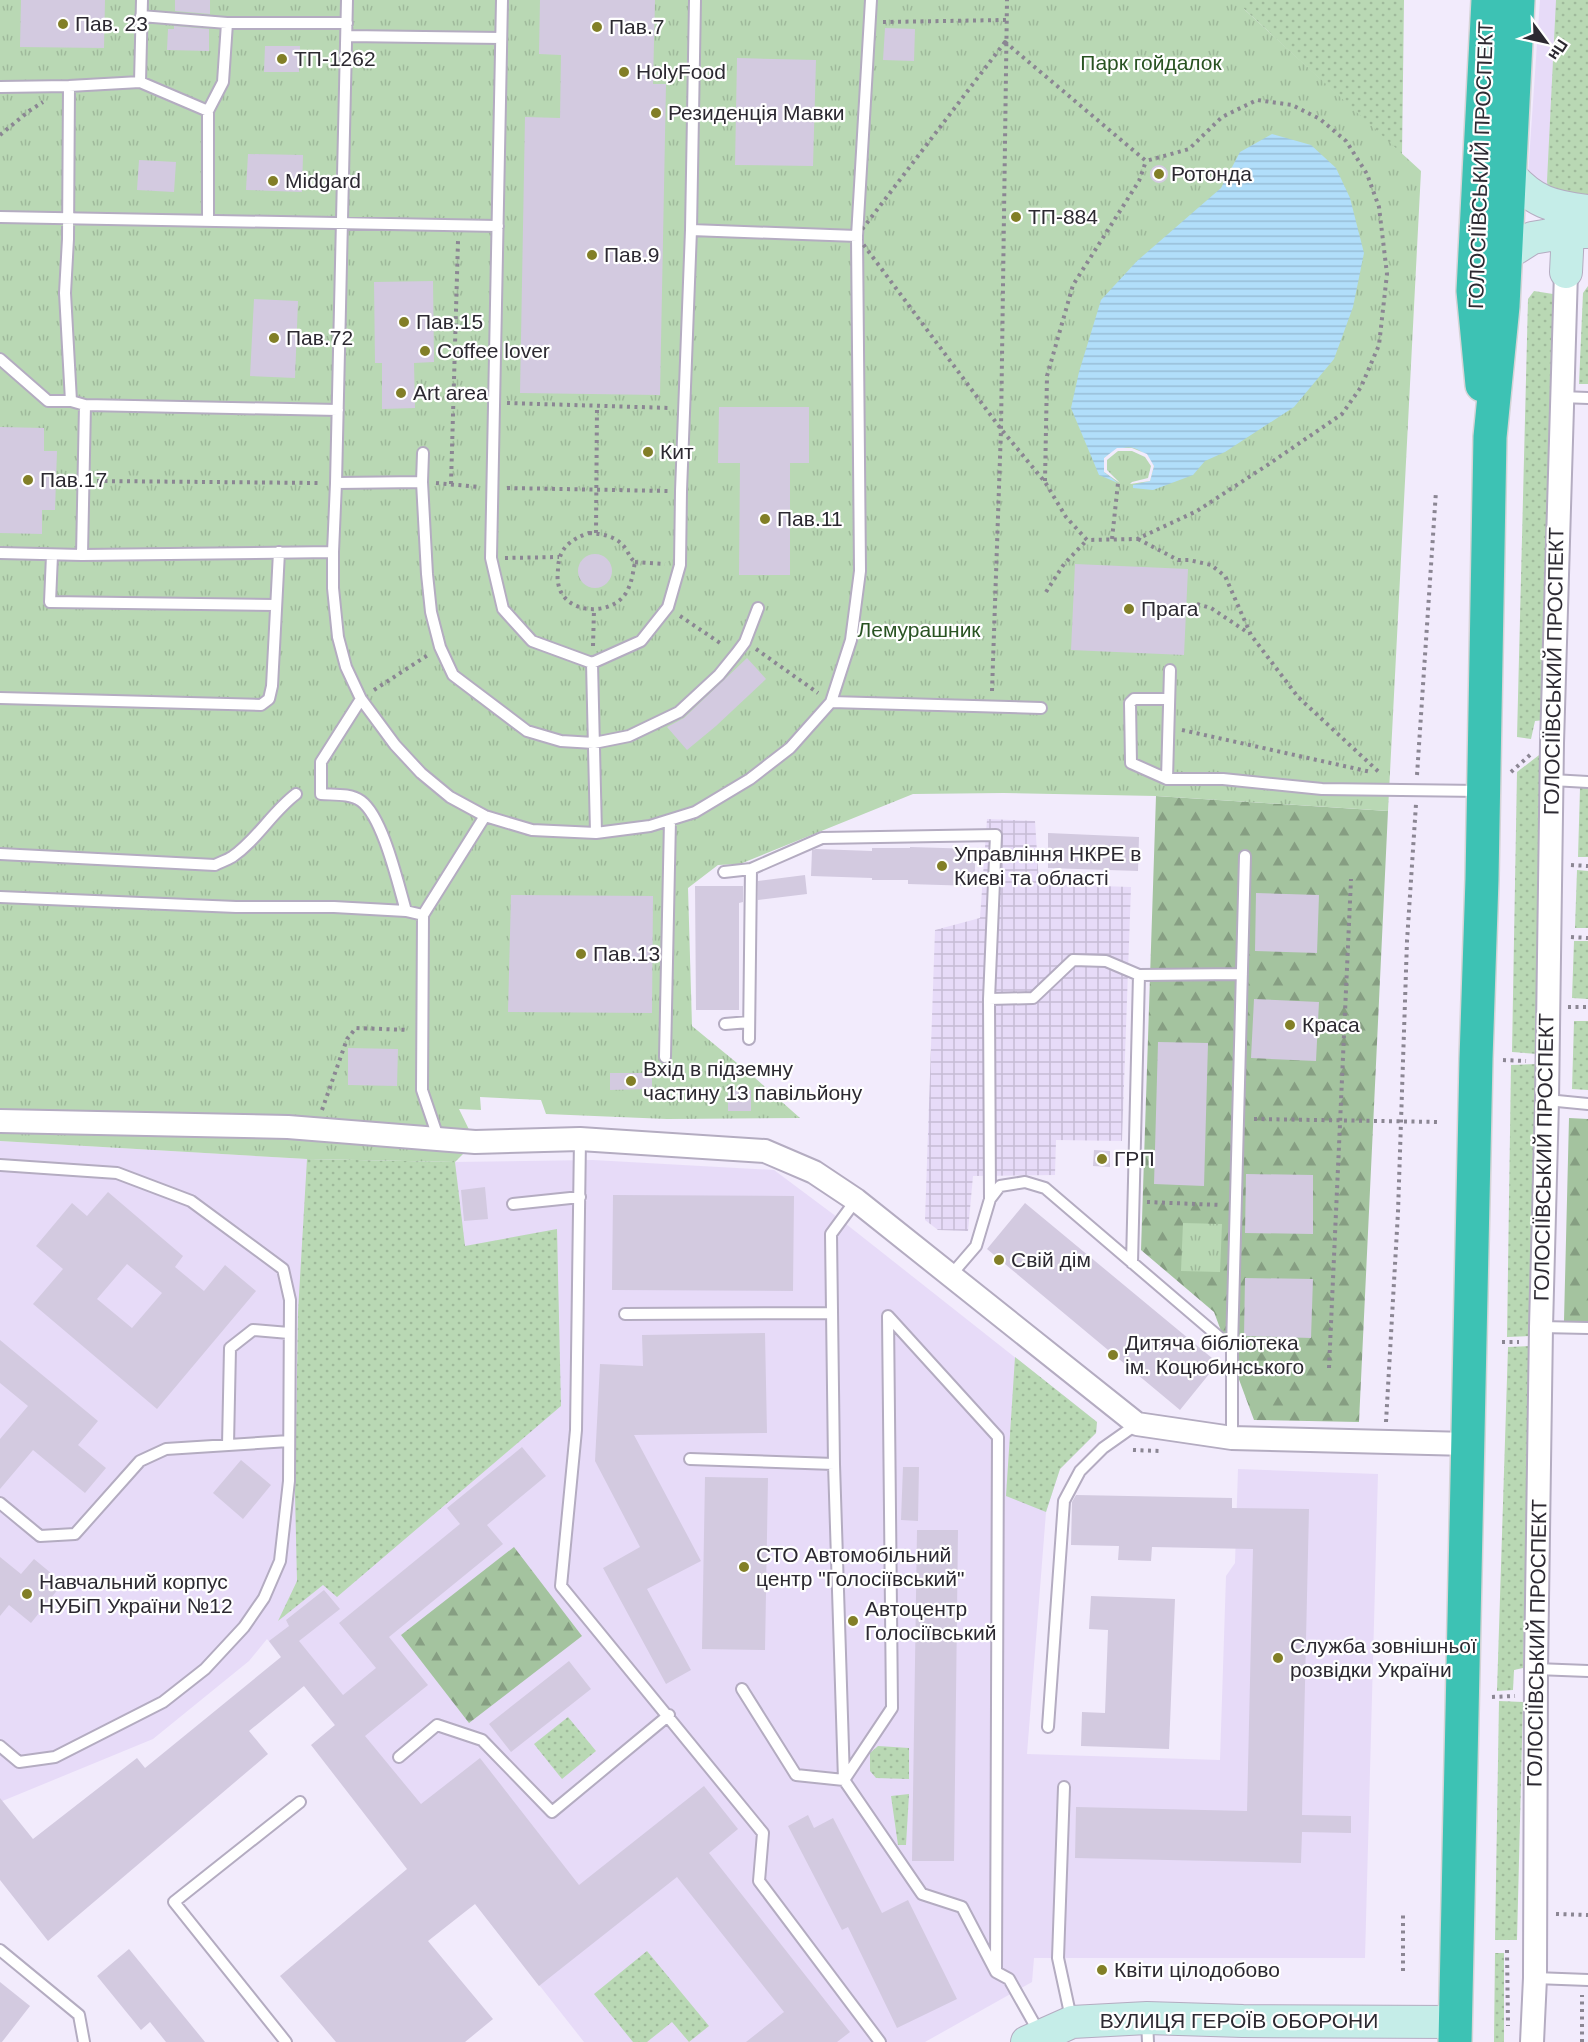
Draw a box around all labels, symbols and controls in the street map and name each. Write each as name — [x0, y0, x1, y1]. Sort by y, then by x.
place label: Пав. 23 — [75, 12, 148, 35]
north arrow — [1516, 12, 1576, 72]
place label: Пав.7 — [609, 15, 664, 38]
marker: Пав. 23 — [56, 17, 70, 31]
marker: Пав.7 — [590, 20, 604, 34]
street label: ГОЛОСІЇВСЬКИЙ ПРОСПЕКТ — [1464, 20, 1497, 309]
text: Пн — [1545, 36, 1571, 63]
place label: ТП-1262 — [294, 47, 376, 70]
park label: Парк гойдалок — [1080, 51, 1222, 74]
marker: ТП-1262 — [275, 52, 289, 66]
place label: HolyFood — [636, 60, 726, 83]
marker: HolyFood — [617, 65, 631, 79]
place label: Резиденція Мавки — [668, 101, 845, 124]
marker: Резиденція Мавки — [649, 106, 663, 120]
place label: Ротонда — [1171, 162, 1252, 185]
marker: Ротонда — [1152, 167, 1166, 181]
place label: Midgard — [285, 169, 361, 192]
marker: Midgard — [266, 174, 280, 188]
place label: ТП-884 — [1028, 205, 1098, 228]
marker: ТП-884 — [1009, 210, 1023, 224]
place label: Пав.9 — [604, 243, 659, 266]
marker: Пав.9 — [585, 248, 599, 262]
place label: Пав.15 — [416, 310, 483, 333]
marker: Пав.15 — [397, 315, 411, 329]
place label: Пав.72 — [286, 326, 353, 349]
marker: Пав.72 — [267, 331, 281, 345]
place label: Coffee lover — [437, 339, 550, 362]
marker: Coffee lover — [418, 344, 432, 358]
place label: Art area — [413, 381, 488, 404]
marker: Art area — [394, 386, 408, 400]
place label: Кит — [660, 440, 694, 463]
marker: Кит — [641, 445, 655, 459]
place label: Пав.17 — [40, 468, 107, 491]
marker: Пав.17 — [21, 473, 35, 487]
place label: Пав.11 — [777, 507, 843, 530]
marker: Пав.11 — [758, 512, 772, 526]
street label: ГОЛОСІЇВСЬКИЙ ПРОСПЕКТ — [1539, 527, 1568, 815]
place label: Прага — [1141, 597, 1199, 620]
marker: Прага — [1122, 602, 1136, 616]
park label: Лемурашник — [857, 618, 981, 641]
place label: Управління НКРЕ в Києві та області — [954, 842, 1142, 889]
marker: Управління НКРЕ в Києві та області — [935, 859, 949, 873]
place label: Пав.13 — [593, 942, 660, 965]
marker: Пав.13 — [574, 947, 588, 961]
place label: Краса — [1302, 1013, 1360, 1036]
street label: ГОЛОСІЇВСЬКИЙ ПРОСПЕКТ — [1529, 1013, 1558, 1301]
marker: Краса — [1283, 1018, 1297, 1032]
place label: Вхід в підземну частину 13 павільйону — [643, 1057, 863, 1104]
marker: Вхід в підземну частину 13 павільйону — [624, 1074, 638, 1088]
place label: ГРП — [1114, 1147, 1154, 1170]
marker: ГРП — [1095, 1152, 1109, 1166]
place label: Свій дім — [1011, 1248, 1091, 1271]
marker: Свій дім — [992, 1253, 1006, 1267]
place label: Дитяча бібліотека ім. Коцюбинського — [1125, 1331, 1304, 1378]
marker: Дитяча бібліотека ім. Коцюбинського — [1106, 1348, 1120, 1362]
street label: ГОЛОСІЇВСЬКИЙ ПРОСПЕКТ — [1522, 1499, 1551, 1787]
place label: СТО Автомобільний центр "Голосіївський" — [756, 1543, 964, 1590]
marker: СТО Автомобільний центр "Голосіївський" — [737, 1560, 751, 1574]
place label: Навчальний корпус НУБіП України №12 — [39, 1570, 233, 1617]
marker: Навчальний корпус НУБіП України №12 — [20, 1587, 34, 1601]
place label: Автоцентр Голосіївський — [865, 1597, 996, 1644]
marker: Автоцентр Голосіївський — [846, 1614, 860, 1628]
place label: Служба зовнішньої розвідки України — [1290, 1634, 1477, 1681]
marker: Служба зовнішньої розвідки України — [1271, 1651, 1285, 1665]
place label: Квіти цілодобово — [1114, 1958, 1280, 1981]
marker: Квіти цілодобово — [1095, 1963, 1109, 1977]
street label: ВУЛИЦЯ ГЕРОЇВ ОБОРОНИ — [1100, 2009, 1378, 2032]

